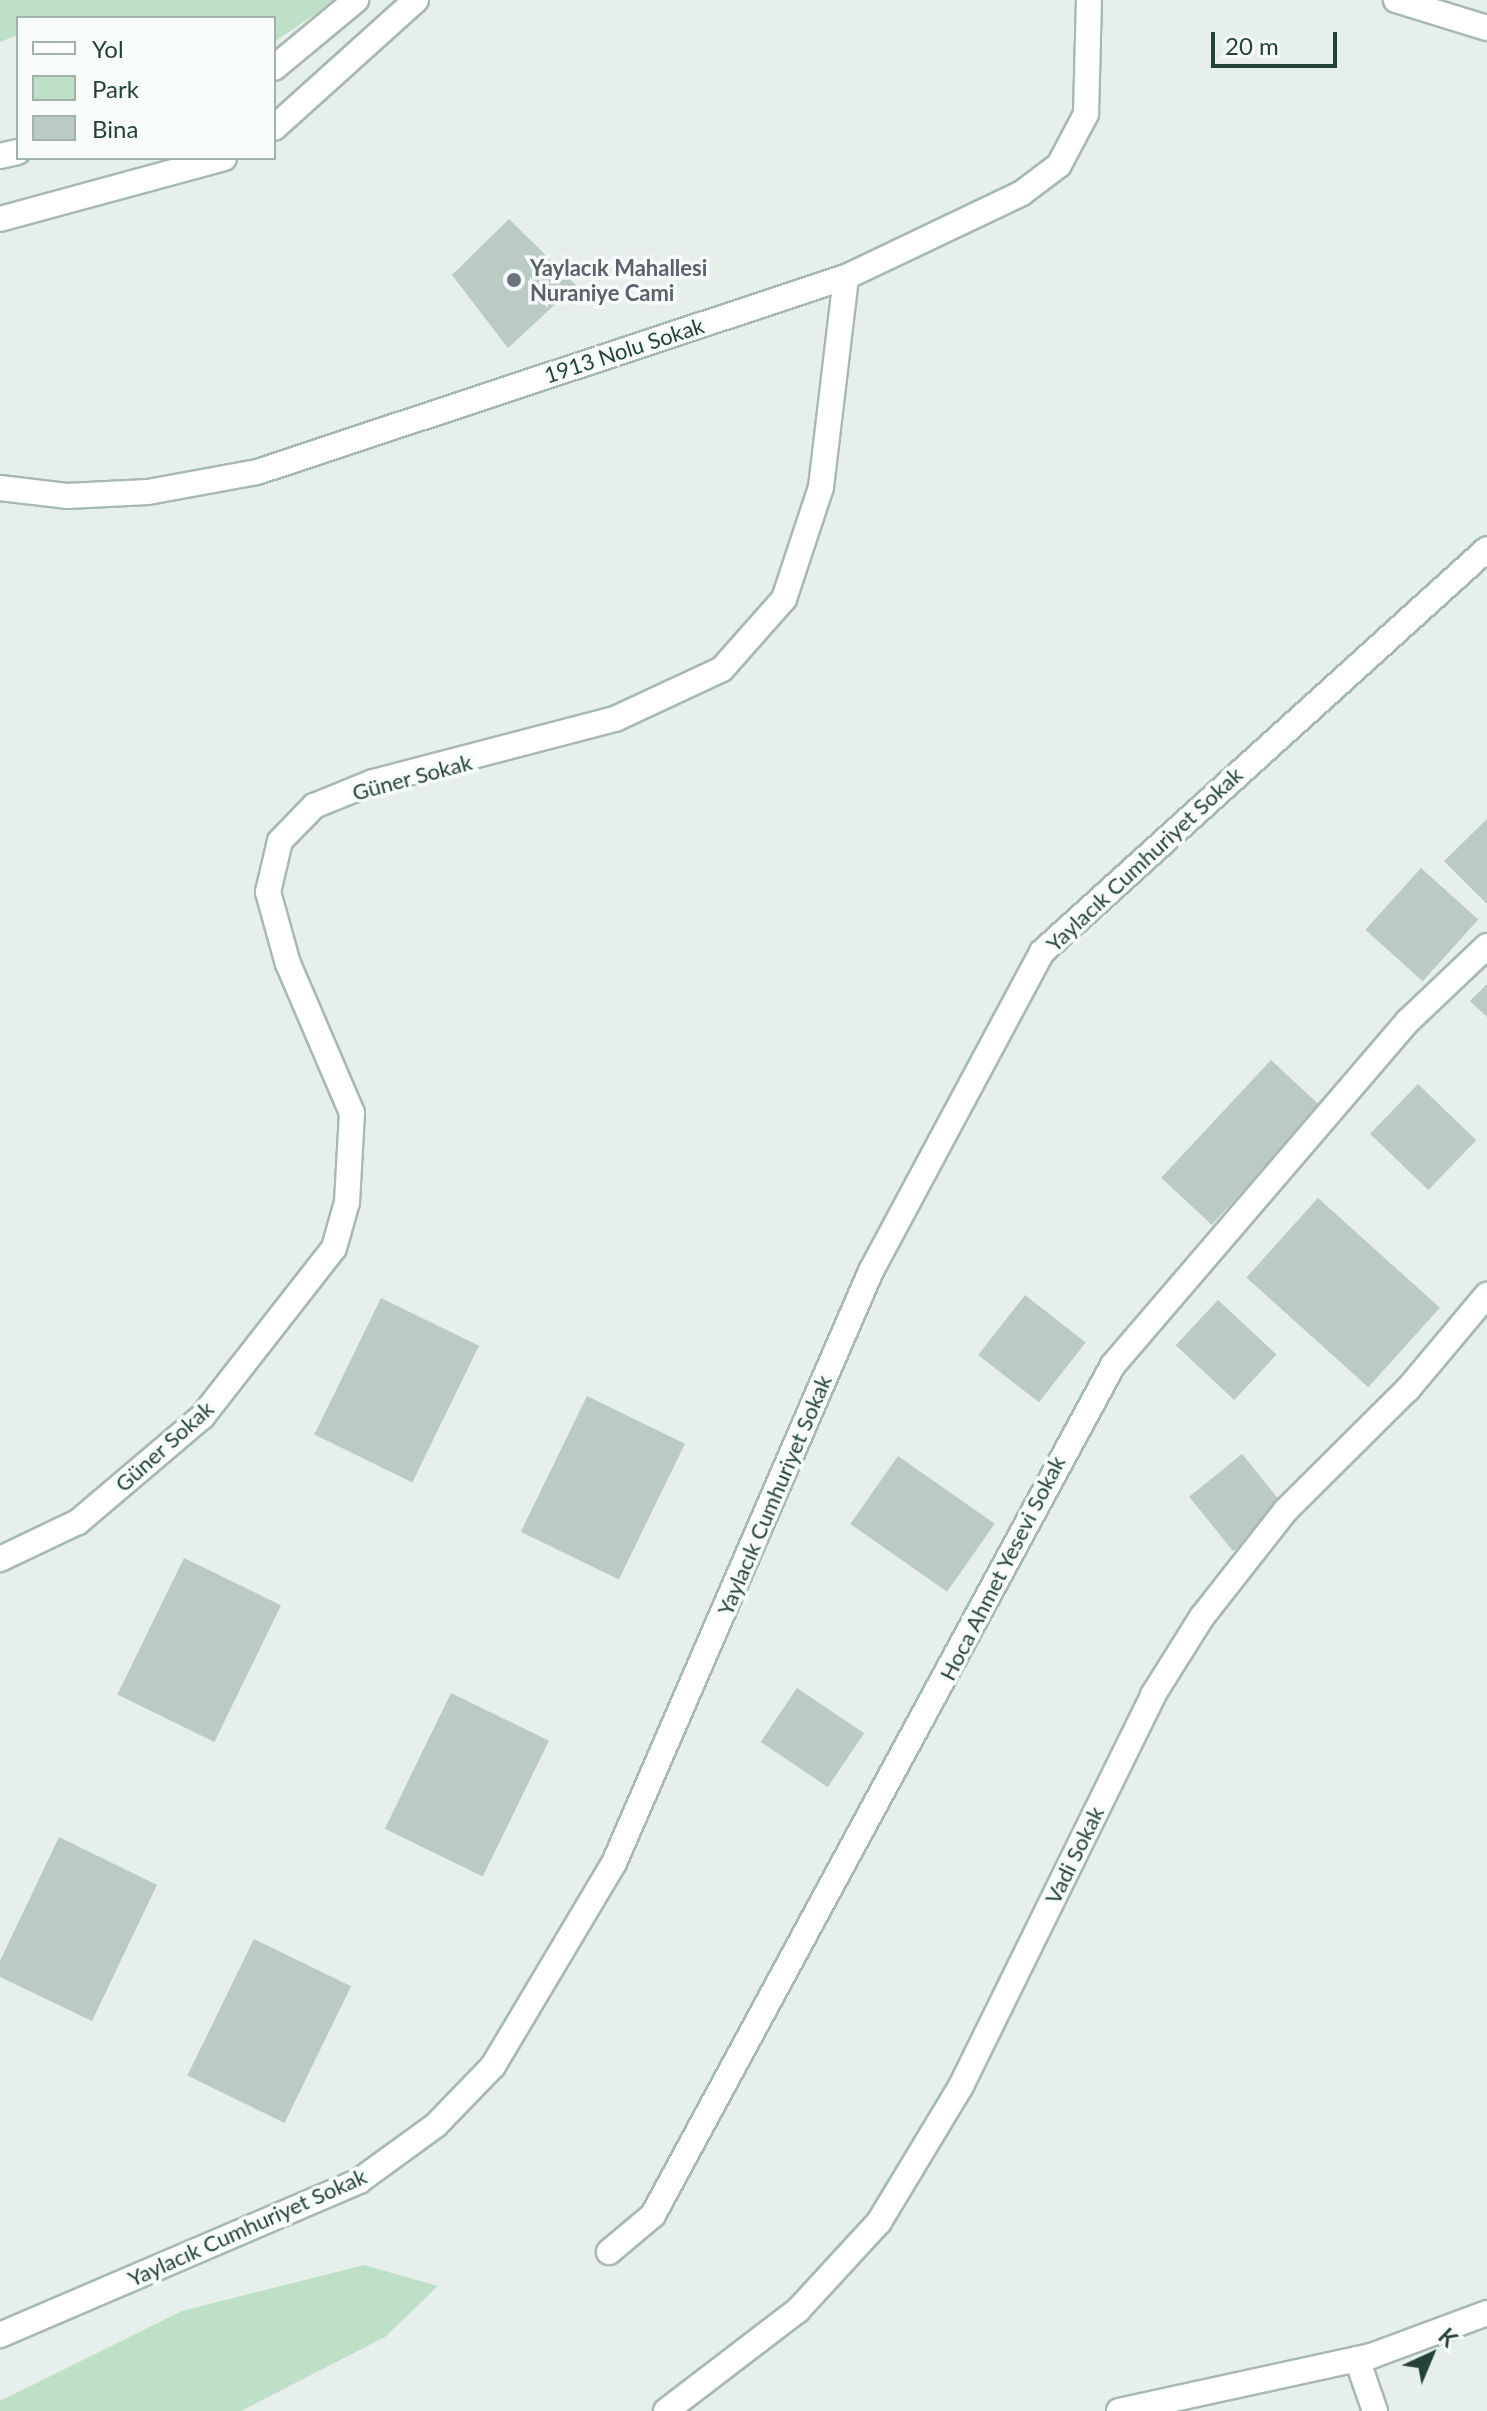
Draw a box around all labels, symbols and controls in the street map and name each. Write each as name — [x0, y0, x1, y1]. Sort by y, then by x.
legend — [16, 16, 276, 160]
scale bar — [1215, 16, 1341, 66]
text: 20 m — [1225, 31, 1279, 60]
text: Yol — [92, 34, 124, 63]
text: Park — [92, 74, 139, 103]
text: Bina — [92, 114, 138, 143]
place label: Yaylacık Mahallesi Nuraniye Cami — [530, 254, 707, 306]
marker: Yaylacık Mahallesi Nuraniye Cami — [505, 271, 523, 289]
street label: 1913 Nolu Sokak — [541, 312, 707, 388]
street label: Güner Sokak — [349, 748, 475, 806]
street label: Yaylacık Cumhuriyet Sokak — [1040, 761, 1248, 957]
street label: Yaylacık Cumhuriyet Sokak — [711, 1371, 837, 1619]
street label: Güner Sokak — [109, 1395, 219, 1497]
street label: Hoca Ahmet Yesevi Sokak — [933, 1451, 1071, 1685]
street label: Vadi Sokak — [1039, 1802, 1109, 1908]
street label: Yaylacık Cumhuriyet Sokak — [124, 2162, 370, 2292]
north arrow — [1391, 2315, 1471, 2395]
text: K — [1433, 2322, 1463, 2352]

